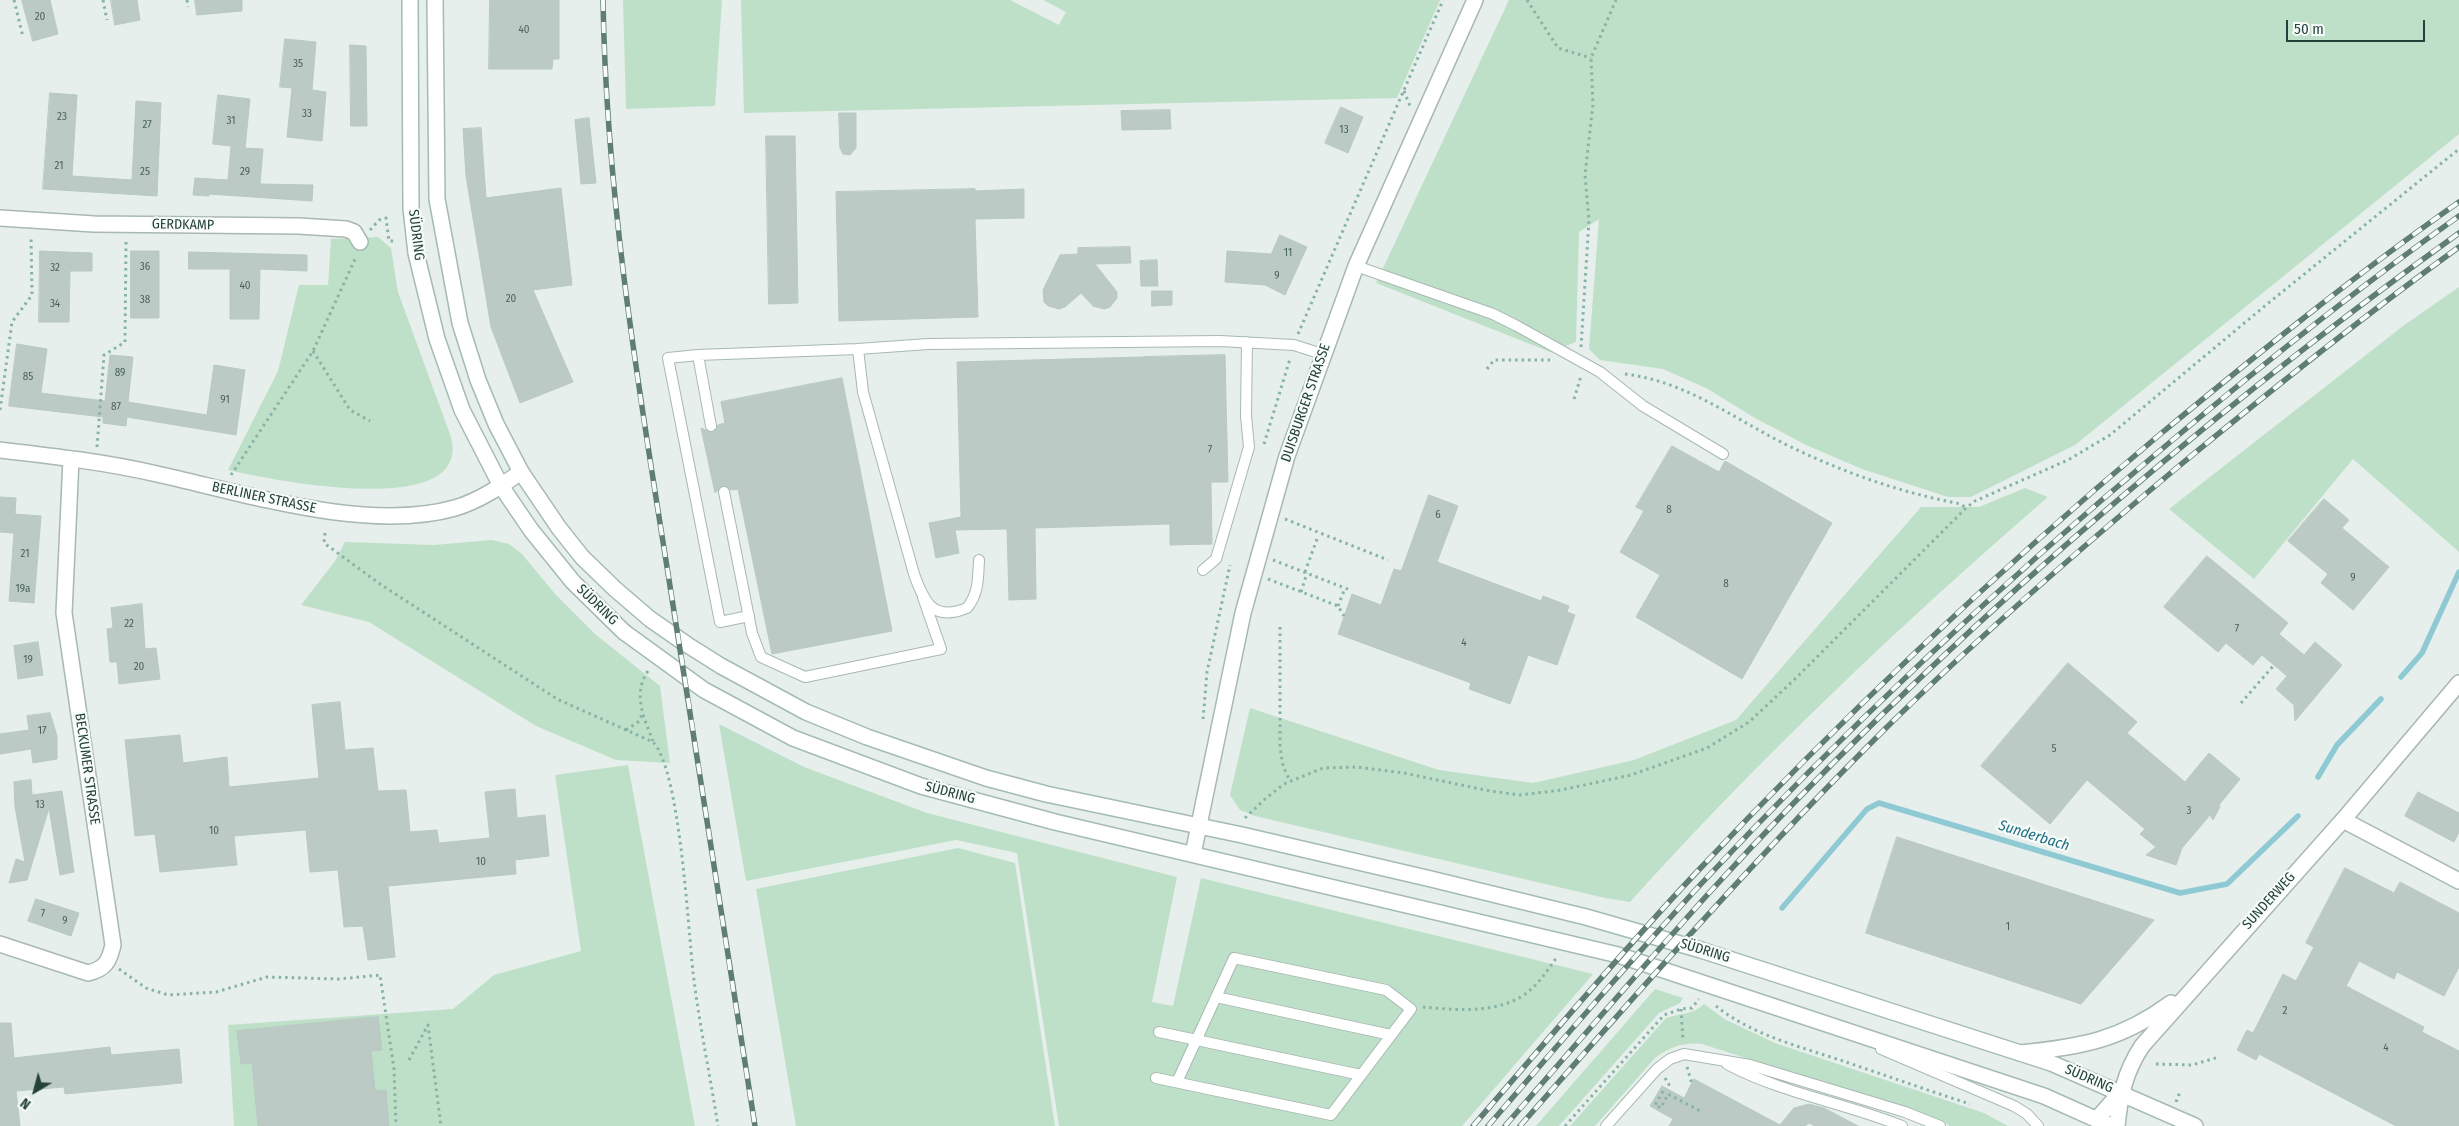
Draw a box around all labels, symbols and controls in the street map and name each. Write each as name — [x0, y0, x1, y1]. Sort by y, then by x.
house number: 20 — [35, 10, 45, 24]
scale bar — [2289, 10, 2428, 42]
text: 50 m — [2294, 20, 2324, 38]
house number: 40 — [518, 23, 530, 37]
house number: 35 — [293, 57, 303, 71]
house number: 33 — [302, 107, 312, 121]
house number: 23 — [57, 110, 67, 124]
house number: 31 — [227, 114, 235, 128]
house number: 27 — [142, 118, 152, 132]
house number: 13 — [1339, 123, 1349, 137]
house number: 21 — [55, 159, 63, 173]
house number: 25 — [140, 165, 150, 179]
house number: 29 — [240, 165, 250, 179]
street label: SÜDRING — [405, 209, 427, 261]
street label: GERDKAMP — [152, 216, 214, 234]
house number: 11 — [1284, 246, 1292, 260]
house number: 36 — [140, 260, 150, 274]
house number: 32 — [50, 261, 60, 275]
house number: 9 — [1274, 269, 1280, 283]
house number: 40 — [239, 279, 251, 293]
house number: 20 — [506, 292, 516, 306]
house number: 38 — [140, 293, 150, 307]
house number: 34 — [50, 297, 60, 311]
street label: DUISBURGER STRASSE — [1278, 342, 1334, 464]
house number: 89 — [115, 366, 125, 380]
house number: 85 — [23, 370, 33, 384]
house number: 91 — [220, 393, 230, 407]
house number: 87 — [111, 400, 121, 414]
house number: 7 — [1208, 443, 1212, 457]
street label: BERLINER STRASSE — [210, 479, 318, 517]
house number: 8 — [1666, 503, 1672, 517]
house number: 6 — [1435, 508, 1441, 522]
house number: 21 — [21, 547, 29, 561]
house number: 9 — [2350, 571, 2356, 585]
house number: 8 — [1723, 577, 1729, 591]
street label: SÜDRING — [573, 581, 621, 629]
house number: 19a — [16, 582, 30, 596]
house number: 22 — [124, 617, 134, 631]
house number: 7 — [2235, 622, 2239, 636]
house number: 4 — [1461, 636, 1467, 650]
house number: 19 — [23, 653, 33, 667]
house number: 20 — [134, 660, 144, 674]
street label: BECKUMER STRASSE — [71, 712, 103, 826]
house number: 17 — [38, 724, 46, 738]
house number: 5 — [2051, 742, 2057, 756]
street label: SÜDRING — [923, 778, 977, 808]
house number: 13 — [35, 798, 45, 812]
house number: 3 — [2187, 804, 2191, 818]
water label: Sunderbach — [1996, 817, 2072, 855]
house number: 10 — [209, 824, 219, 838]
house number: 10 — [476, 855, 486, 869]
street label: SUNDERWEG — [2239, 869, 2299, 933]
house number: 7 — [41, 907, 45, 921]
house number: 9 — [62, 914, 68, 928]
house number: 1 — [2006, 920, 2010, 934]
street label: SÜDRING — [1678, 935, 1732, 967]
house number: 2 — [2283, 1004, 2287, 1018]
house number: 4 — [2383, 1041, 2389, 1055]
street label: SÜDRING — [2062, 1061, 2116, 1097]
north arrow — [10, 1066, 60, 1116]
text: N — [17, 1094, 34, 1113]

